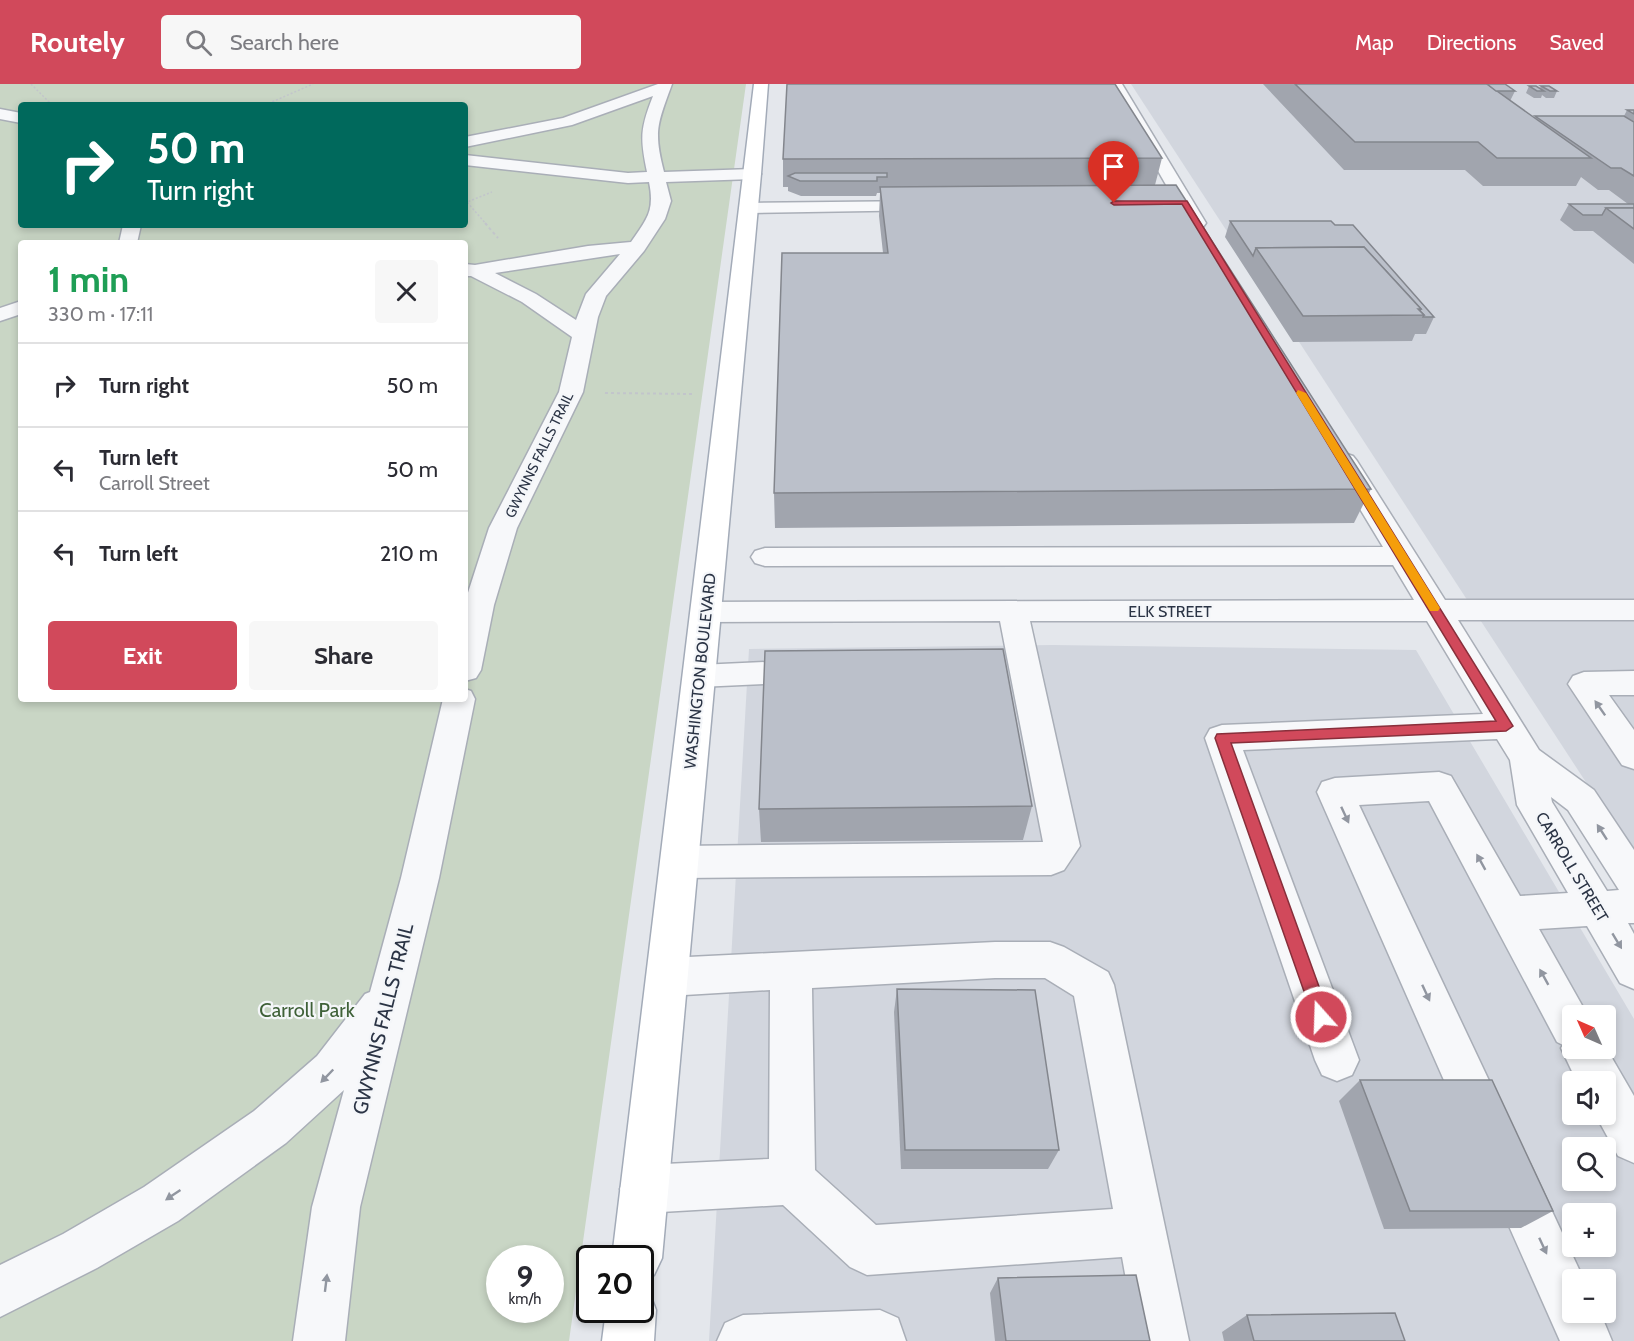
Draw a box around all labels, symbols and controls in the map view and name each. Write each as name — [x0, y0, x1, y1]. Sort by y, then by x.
search box — [161, 15, 581, 69]
text: Routely — [30, 25, 125, 59]
icon: search — [182, 26, 215, 59]
text: Search here — [230, 29, 339, 56]
text: Map — [1355, 30, 1394, 55]
text: Directions — [1427, 30, 1516, 55]
text: Saved — [1549, 30, 1604, 55]
text: 50 m — [147, 122, 245, 174]
icon: right — [48, 126, 126, 204]
pin — [1088, 141, 1139, 203]
icon: arrive — [1097, 150, 1130, 183]
text: Turn right — [147, 174, 254, 207]
text: 1 min — [48, 257, 129, 301]
button: close — [375, 260, 438, 323]
text: 330 m · 17:11 — [48, 302, 153, 326]
icon: right — [48, 369, 81, 402]
text: Turn right — [99, 372, 189, 399]
text: 50 m — [386, 372, 438, 399]
street label: GWYNNS FALLS TRAIL — [501, 389, 577, 521]
text: Turn left — [99, 444, 178, 471]
icon: left — [48, 453, 81, 486]
text: 50 m — [386, 456, 438, 483]
text: Carroll Street — [99, 471, 210, 495]
icon: left — [48, 537, 81, 570]
text: Turn left — [99, 540, 178, 567]
text: 210 m — [380, 540, 438, 567]
street label: WASHINGTON BOULEVARD — [680, 572, 720, 770]
street label: ELK STREET — [1128, 602, 1212, 621]
button: Exit — [48, 621, 237, 690]
button: Share — [249, 621, 438, 690]
one-way arrow — [1594, 701, 1606, 717]
one-way arrow — [1341, 807, 1350, 824]
street label: CARROLL STREET — [1532, 809, 1613, 926]
one-way arrow — [1597, 824, 1608, 840]
one-way arrow — [1476, 853, 1486, 870]
street label: GWYNNS FALLS TRAIL — [348, 921, 418, 1117]
one-way arrow — [1612, 933, 1622, 950]
one-way arrow — [1539, 968, 1549, 985]
one-way arrow — [1422, 984, 1431, 1001]
position arrow — [1289, 985, 1353, 1049]
park label: Carroll Park — [259, 998, 355, 1022]
north arrow — [1562, 1005, 1616, 1059]
map controls — [1562, 1005, 1616, 1323]
one-way arrow — [320, 1069, 334, 1084]
button: sound — [1562, 1071, 1616, 1125]
button: search — [1562, 1137, 1616, 1191]
one-way arrow — [165, 1189, 181, 1200]
button: + — [1562, 1203, 1616, 1257]
one-way arrow — [1538, 1238, 1547, 1255]
speed limit sign: 20 — [576, 1245, 654, 1323]
text: 9 — [517, 1258, 533, 1295]
button: − — [1562, 1269, 1616, 1323]
one-way arrow — [322, 1273, 331, 1292]
text: km/h — [509, 1290, 541, 1308]

